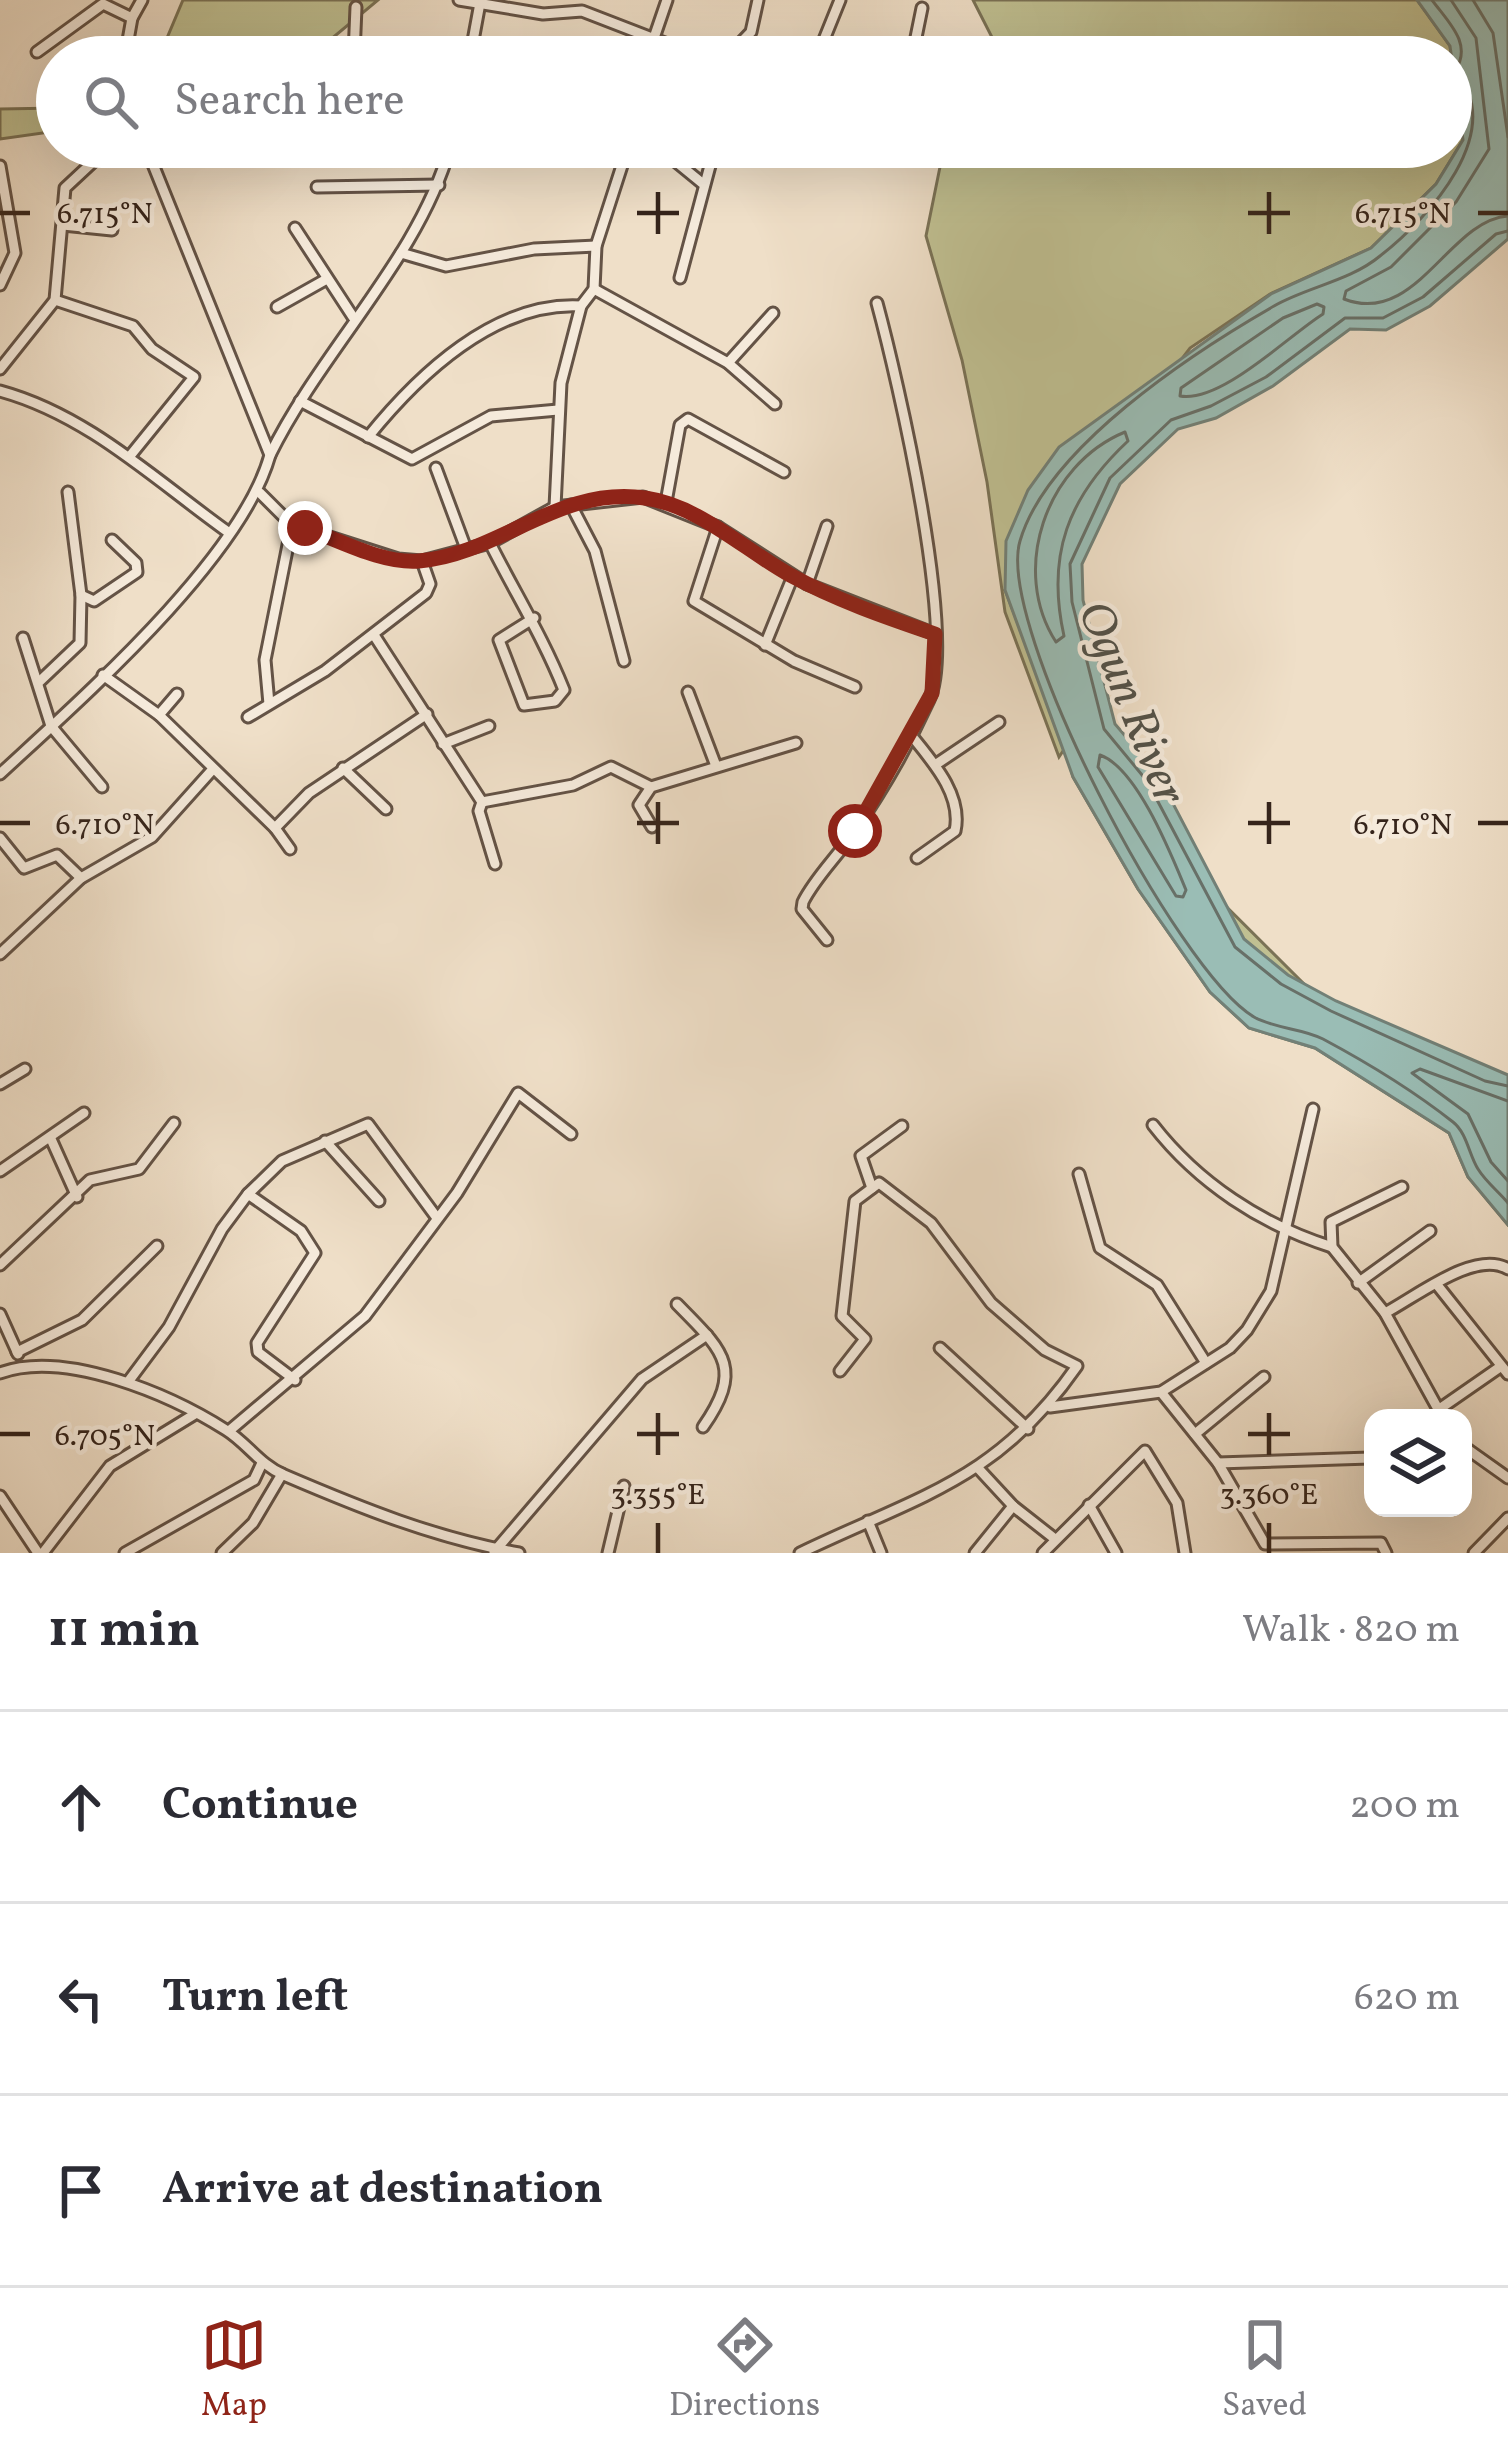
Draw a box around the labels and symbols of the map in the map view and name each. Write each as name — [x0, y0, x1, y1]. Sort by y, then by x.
text: 6.715°N — [57, 194, 153, 236]
text: 6.715°N — [1355, 194, 1451, 236]
route end — [278, 501, 332, 555]
water label: Ogun River — [1059, 592, 1201, 816]
route start — [828, 804, 882, 858]
text: 6.710°N — [56, 805, 154, 847]
text: 6.710°N — [1354, 805, 1452, 847]
text: 6.705°N — [55, 1416, 155, 1458]
text: 3.355°E — [611, 1475, 705, 1517]
text: 3.360°E — [1220, 1475, 1318, 1517]

